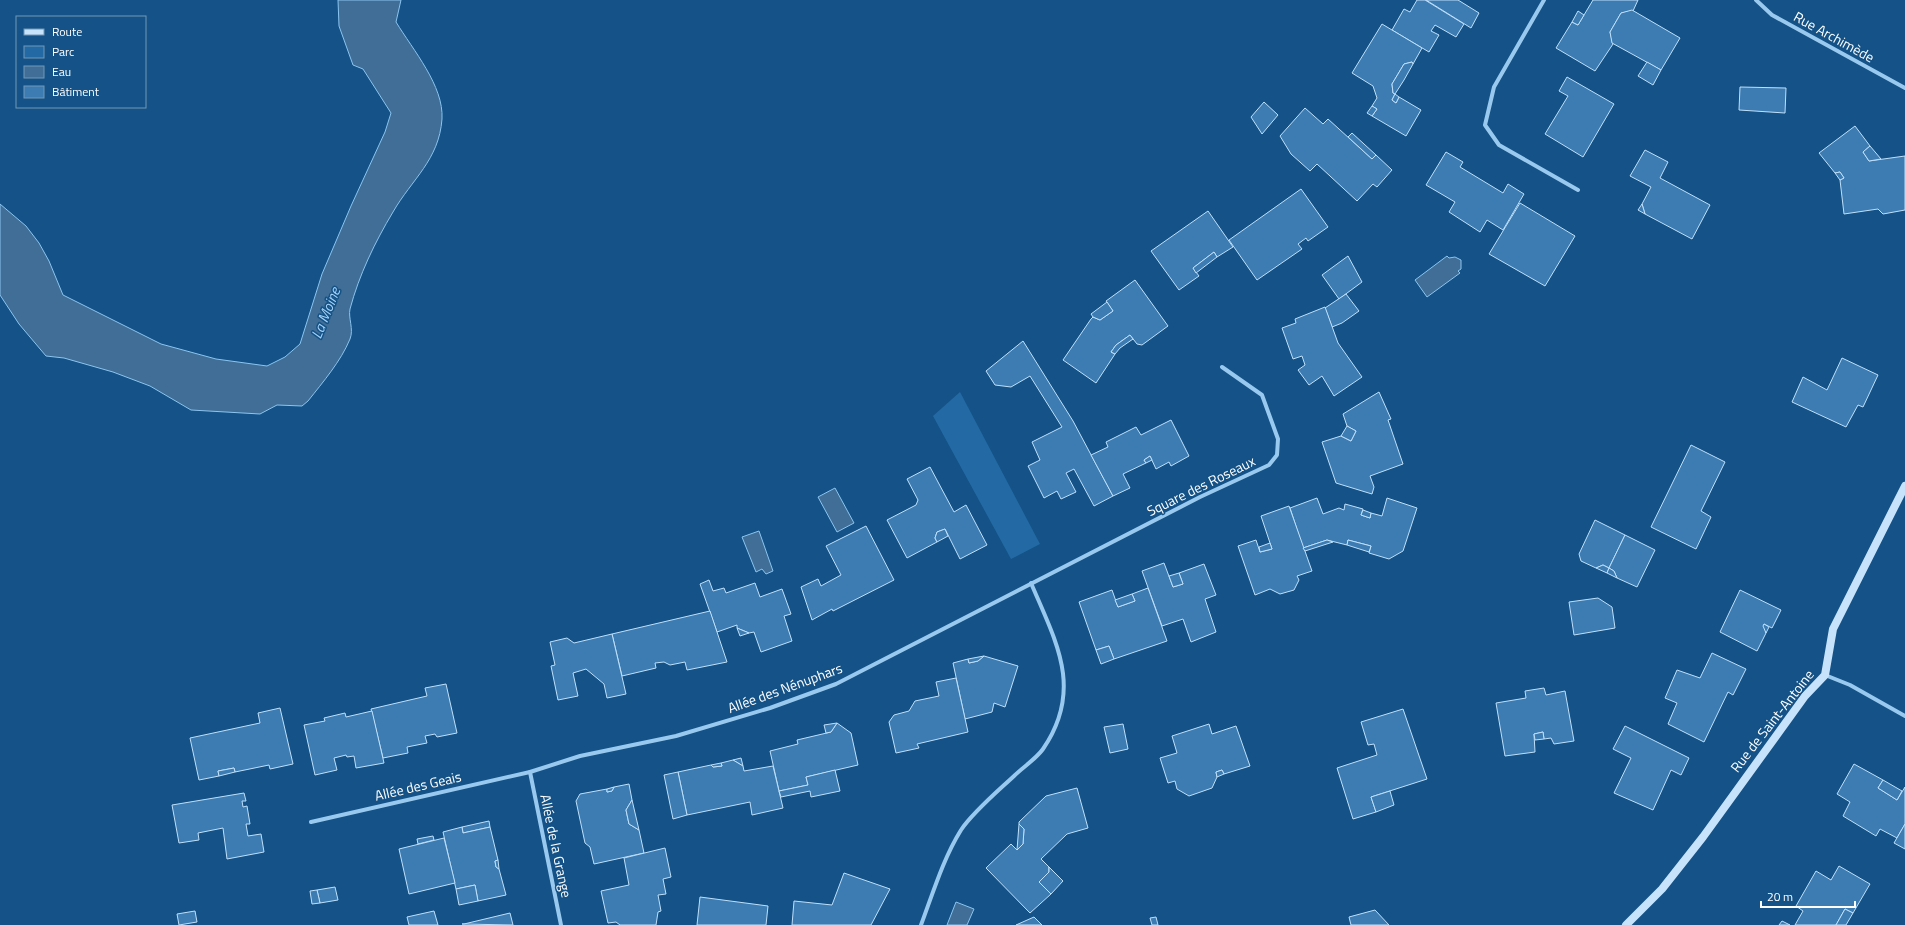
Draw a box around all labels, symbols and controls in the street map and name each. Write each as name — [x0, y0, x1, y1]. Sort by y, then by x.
street label: Rue Archimède — [1790, 6, 1878, 67]
legend — [16, 16, 146, 108]
text: Route — [52, 22, 82, 41]
text: Parc — [52, 42, 74, 61]
text: Eau — [52, 62, 71, 81]
text: Bâtiment — [52, 82, 100, 101]
water label: La Moine — [305, 283, 347, 342]
street label: Square des Roseaux — [1143, 450, 1259, 521]
street label: Allée des Nénuphars — [724, 657, 845, 718]
street label: Rue de Saint-Antoine — [1725, 665, 1818, 776]
street label: Allée des Geais — [372, 765, 463, 806]
street label: Allée de la Grange — [535, 792, 578, 900]
scale bar — [1761, 883, 1855, 909]
text: 20 m — [1767, 887, 1793, 906]

